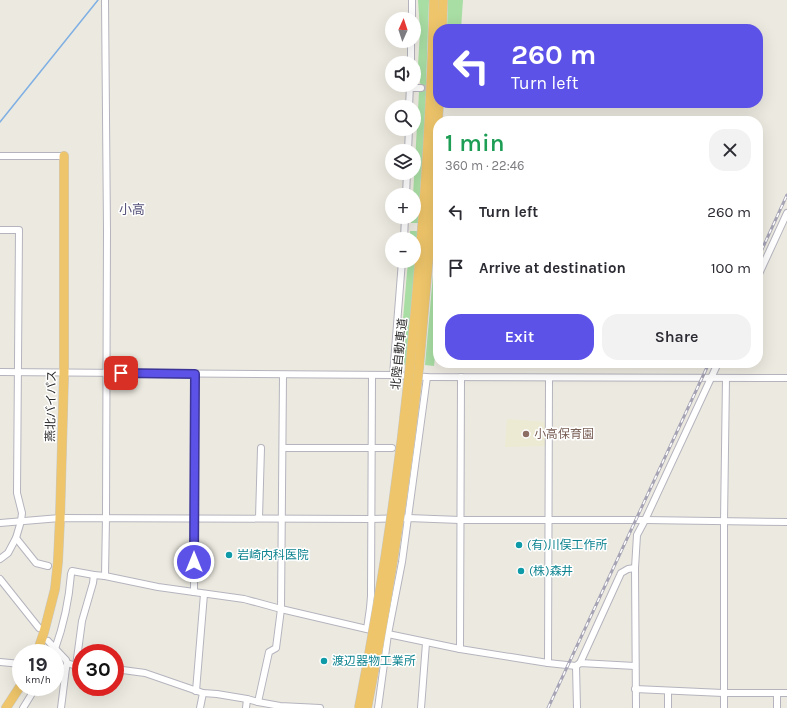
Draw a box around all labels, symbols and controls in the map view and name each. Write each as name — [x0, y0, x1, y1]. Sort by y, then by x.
north arrow — [385, 12, 421, 48]
map controls — [385, 12, 421, 268]
text: 260 m — [511, 38, 596, 71]
icon: left — [445, 40, 497, 92]
button: sound — [385, 56, 421, 92]
text: Turn left — [511, 72, 579, 94]
button: search — [385, 100, 421, 136]
text: 1 min — [445, 129, 505, 157]
button: close — [709, 129, 751, 171]
button: layers — [385, 144, 421, 180]
text: 360 m · 22:46 — [445, 158, 524, 173]
button: + — [385, 188, 421, 224]
icon: left — [445, 201, 467, 223]
district label: 小高 — [119, 202, 145, 217]
text: Turn left — [479, 203, 538, 221]
text: 260 m — [707, 203, 751, 221]
button: − — [385, 232, 421, 268]
icon: arrive — [445, 257, 467, 279]
text: Arrive at destination — [479, 259, 626, 277]
text: 100 m — [711, 259, 751, 277]
button: Exit — [445, 314, 594, 360]
button: Share — [602, 314, 751, 360]
street label: 北陸自動車道 — [388, 317, 410, 391]
pin — [104, 356, 138, 390]
icon: arrive — [110, 362, 132, 384]
street label: 燕北バイパス — [43, 370, 59, 442]
place label: 小高保育園 — [534, 427, 594, 441]
marker: 小高保育園 — [521, 429, 531, 439]
place label: (有)川俣工作所 — [527, 538, 608, 552]
marker: (有)川俣工作所 — [514, 540, 524, 550]
position arrow — [173, 541, 215, 583]
place label: 岩崎内科医院 — [237, 548, 309, 562]
marker: 岩崎内科医院 — [224, 550, 234, 560]
place label: (株)森井 — [529, 564, 574, 578]
marker: (株)森井 — [516, 566, 526, 576]
speed limit sign: 30 — [72, 644, 124, 696]
text: 19 — [28, 653, 48, 676]
place label: 渡辺器物工業所 — [332, 654, 416, 668]
marker: 渡辺器物工業所 — [319, 656, 329, 666]
text: km/h — [25, 674, 51, 686]

